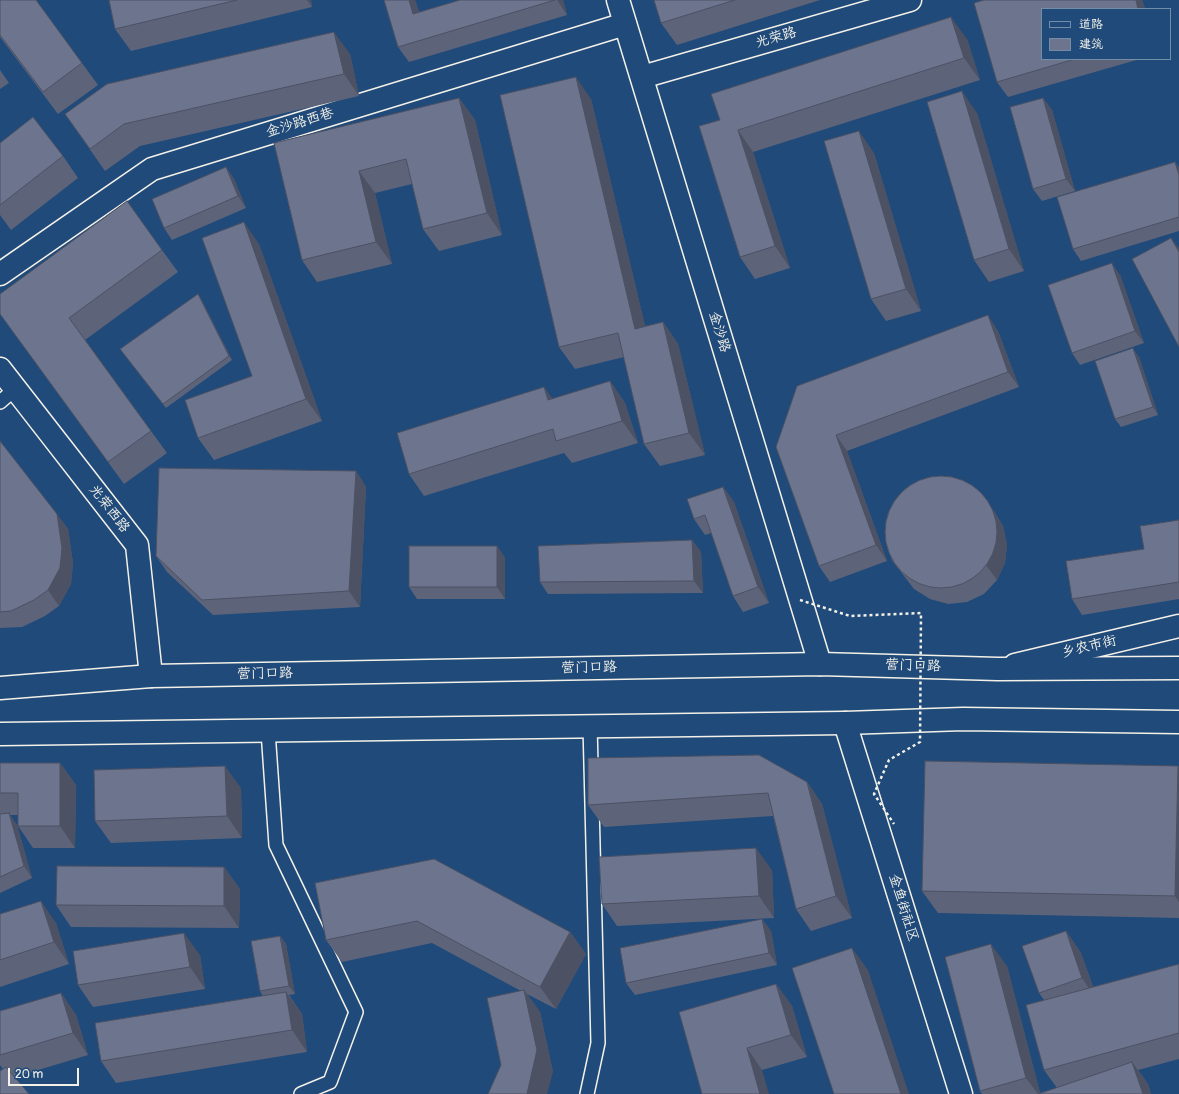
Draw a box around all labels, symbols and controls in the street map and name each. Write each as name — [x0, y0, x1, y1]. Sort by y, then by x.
legend — [1041, 8, 1171, 60]
text: 道路 — [1079, 17, 1103, 32]
street label: 光荣路 — [753, 24, 799, 52]
text: 建筑 — [1079, 37, 1103, 52]
street label: 金沙路西巷 — [264, 105, 336, 141]
street label: 金沙路 — [705, 309, 733, 355]
street label: 光荣西路 — [85, 482, 133, 536]
street label: 乡农市街 — [1060, 633, 1118, 661]
street label: 营门口路 — [885, 657, 941, 675]
street label: 营门口路 — [561, 659, 617, 677]
street label: 营门口路 — [237, 665, 293, 683]
street label: 金鱼街社区 — [885, 872, 921, 944]
scale bar — [10, 1060, 81, 1086]
text: 20 m — [15, 1067, 43, 1082]

